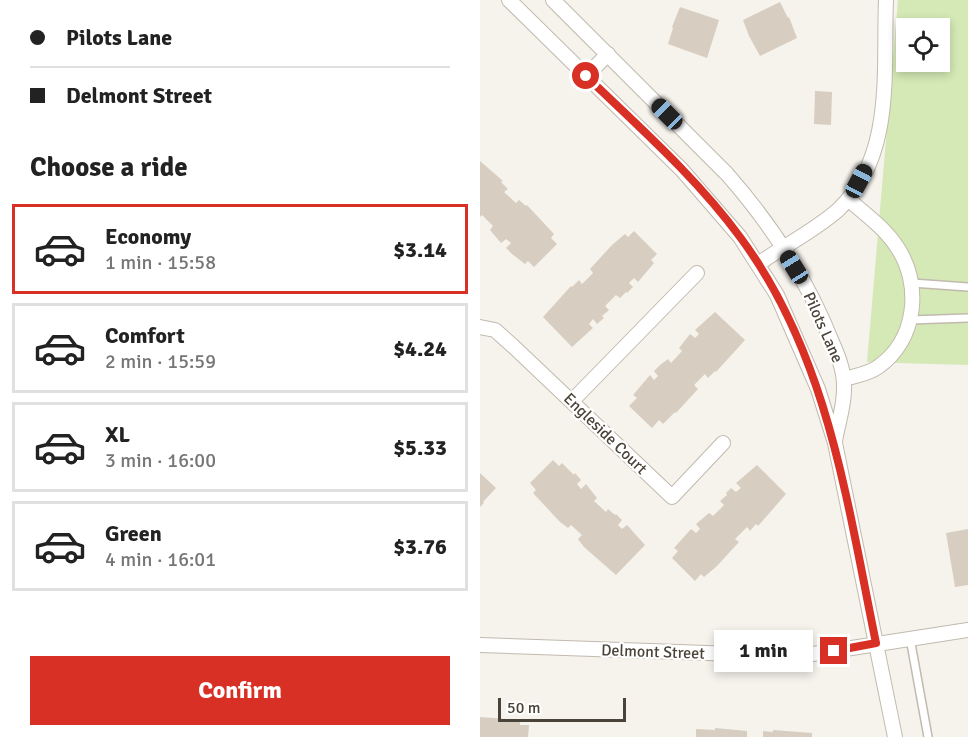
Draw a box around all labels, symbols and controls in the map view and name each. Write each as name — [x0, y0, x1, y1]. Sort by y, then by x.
map controls — [896, 18, 950, 72]
button: locate — [896, 18, 950, 72]
text: Pilots Lane — [66, 24, 172, 51]
route start — [572, 62, 599, 89]
text: Delmont Street — [66, 82, 212, 109]
car — [648, 95, 686, 133]
text: Choose a ride — [30, 151, 188, 184]
car — [843, 161, 875, 201]
icon: car — [33, 222, 87, 276]
text: Economy — [105, 223, 191, 250]
text: $3.14 — [393, 236, 447, 263]
car — [777, 247, 811, 287]
text: 1 min · 15:58 — [105, 250, 216, 275]
street label: Pilots Lane — [799, 289, 848, 366]
icon: car — [33, 321, 87, 375]
text: Comfort — [105, 322, 185, 349]
text: $4.24 — [393, 335, 447, 362]
text: 2 min · 15:59 — [105, 349, 216, 374]
street label: Engleside Court — [559, 389, 652, 479]
icon: car — [33, 420, 87, 474]
text: XL — [105, 421, 130, 448]
text: $5.33 — [393, 434, 447, 461]
text: 3 min · 16:00 — [105, 448, 216, 473]
icon: car — [33, 519, 87, 573]
text: Green — [105, 520, 162, 547]
text: $3.76 — [393, 533, 447, 560]
text: 4 min · 16:01 — [105, 547, 216, 572]
callout: 1 min — [714, 630, 813, 672]
route end — [820, 637, 847, 664]
text: 1 min — [739, 638, 788, 663]
street label: Delmont Street — [601, 640, 706, 664]
button: Confirm — [30, 656, 450, 725]
scale bar — [498, 695, 626, 722]
text: 50 m — [507, 698, 541, 718]

